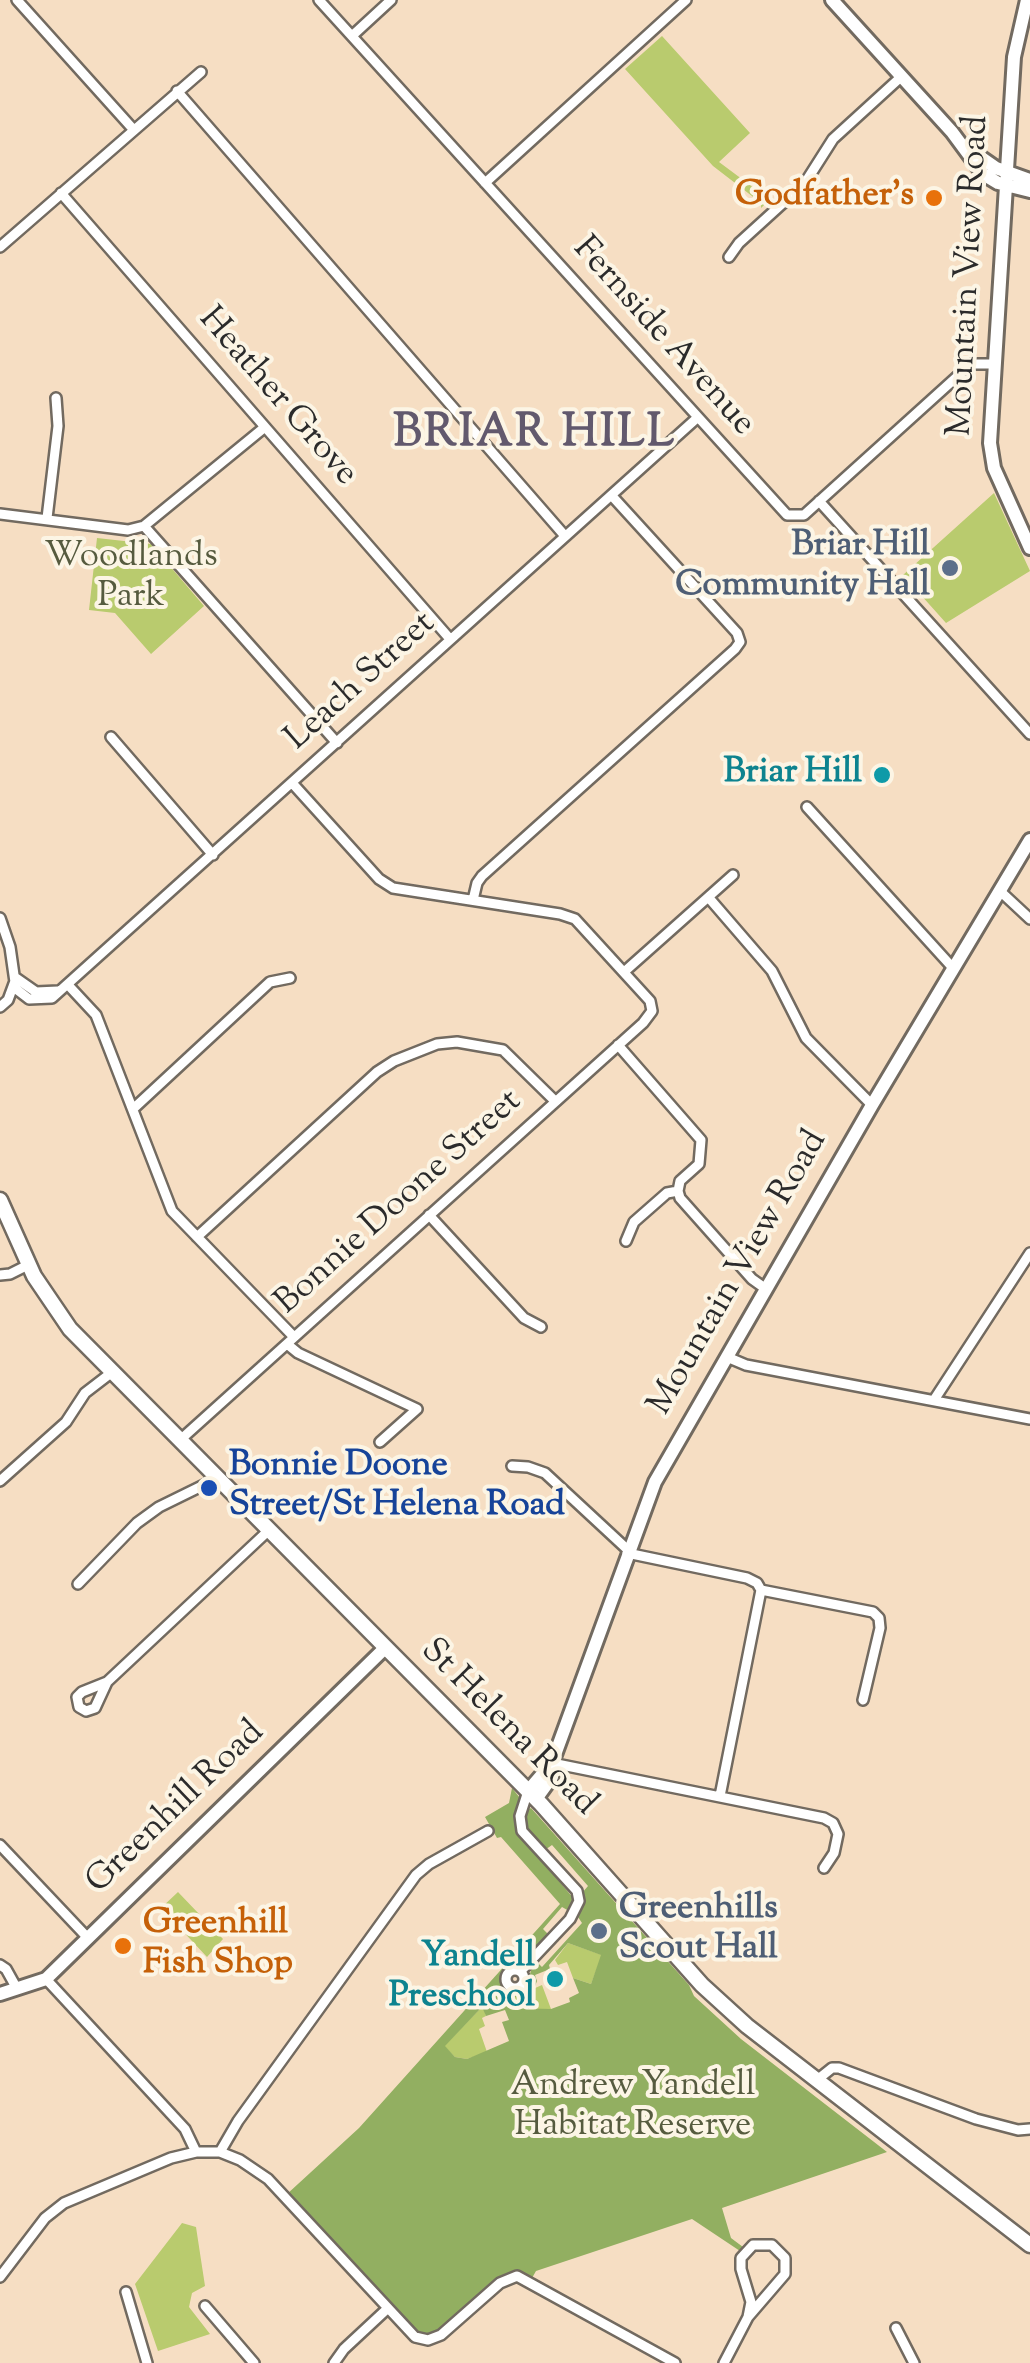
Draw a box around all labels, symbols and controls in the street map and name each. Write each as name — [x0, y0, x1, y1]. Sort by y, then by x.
street label: Mountain View Road — [942, 114, 1000, 438]
place label: Godfather's — [735, 177, 914, 219]
marker: Godfather's — [923, 187, 945, 209]
street label: Fernside Avenue — [562, 230, 762, 446]
street label: Heather Grove — [187, 300, 365, 496]
district label: BRIAR HILL — [393, 410, 677, 464]
place label: Briar Hill Community Hall — [675, 527, 930, 609]
park label: Woodlands Park — [44, 538, 218, 620]
marker: Briar Hill Community Hall — [939, 557, 961, 579]
street label: Leach Street — [278, 605, 446, 761]
place label: Briar Hill — [724, 754, 862, 796]
marker: Briar Hill — [871, 764, 893, 786]
street label: Bonnie Doone Street — [268, 1082, 532, 1326]
street label: Mountain View Road — [641, 1124, 839, 1424]
place label: Bonnie Doone Street/St Helena Road — [229, 1447, 565, 1529]
marker: Bonnie Doone Street/St Helena Road — [198, 1477, 220, 1499]
street label: St Helena Road — [410, 1632, 604, 1826]
street label: Greenhill Road — [79, 1714, 275, 1904]
place label: Greenhills Scout Hall — [619, 1890, 778, 1972]
place label: Greenhill Fish Shop — [143, 1905, 293, 1987]
marker: Greenhills Scout Hall — [588, 1920, 610, 1942]
marker: Greenhill Fish Shop — [112, 1935, 134, 1957]
place label: Yandell Preschool — [389, 1938, 535, 2020]
marker: Yandell Preschool — [544, 1968, 566, 1990]
park label: Andrew Yandell Habitat Reserve — [511, 2067, 755, 2149]

